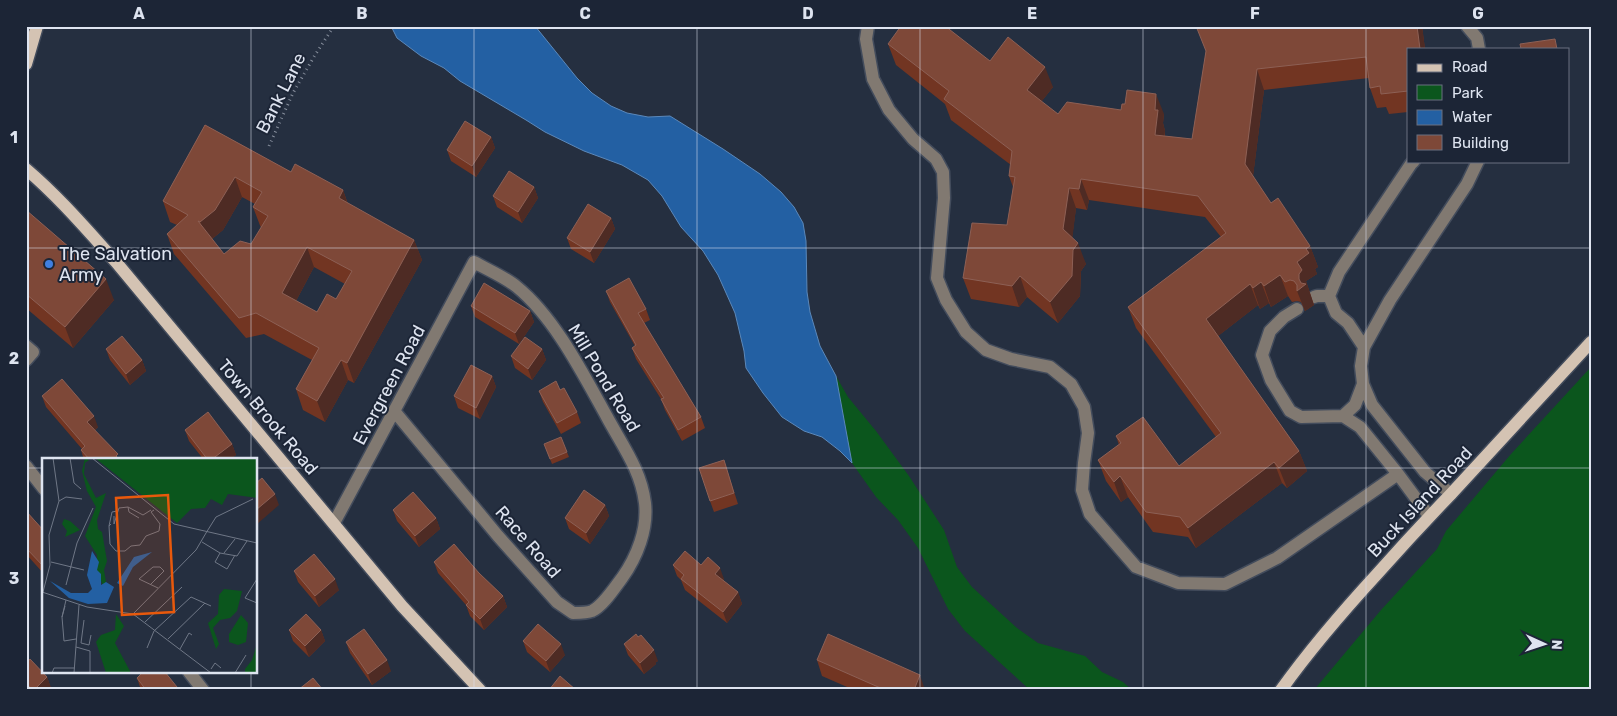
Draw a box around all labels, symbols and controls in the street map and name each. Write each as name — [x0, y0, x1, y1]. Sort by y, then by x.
text: A — [133, 4, 145, 23]
text: B — [356, 4, 368, 23]
text: C — [579, 4, 591, 23]
text: D — [802, 4, 814, 23]
text: E — [1027, 4, 1037, 23]
text: F — [1250, 4, 1260, 23]
text: G — [1472, 4, 1484, 23]
legend — [1407, 48, 1570, 162]
street label: Bank Lane — [251, 49, 311, 137]
text: Road — [1452, 58, 1488, 76]
text: Park — [1452, 84, 1483, 102]
text: Water — [1452, 108, 1492, 126]
text: 1 — [10, 128, 18, 147]
text: Building — [1452, 134, 1509, 152]
place label: The Salvation Army — [59, 243, 172, 286]
marker: The Salvation Army — [43, 258, 55, 270]
street label: Mill Pond Road — [563, 320, 645, 436]
street label: Evergreen Road — [348, 321, 430, 449]
text: 2 — [9, 349, 19, 368]
street label: Town Brook Road — [213, 355, 323, 479]
street label: Buck Island Road — [1363, 442, 1477, 562]
inset map — [42, 458, 258, 674]
street label: Race Road — [491, 501, 565, 583]
text: 3 — [9, 569, 19, 588]
north arrow — [1520, 618, 1570, 668]
text: N — [1548, 639, 1565, 650]

